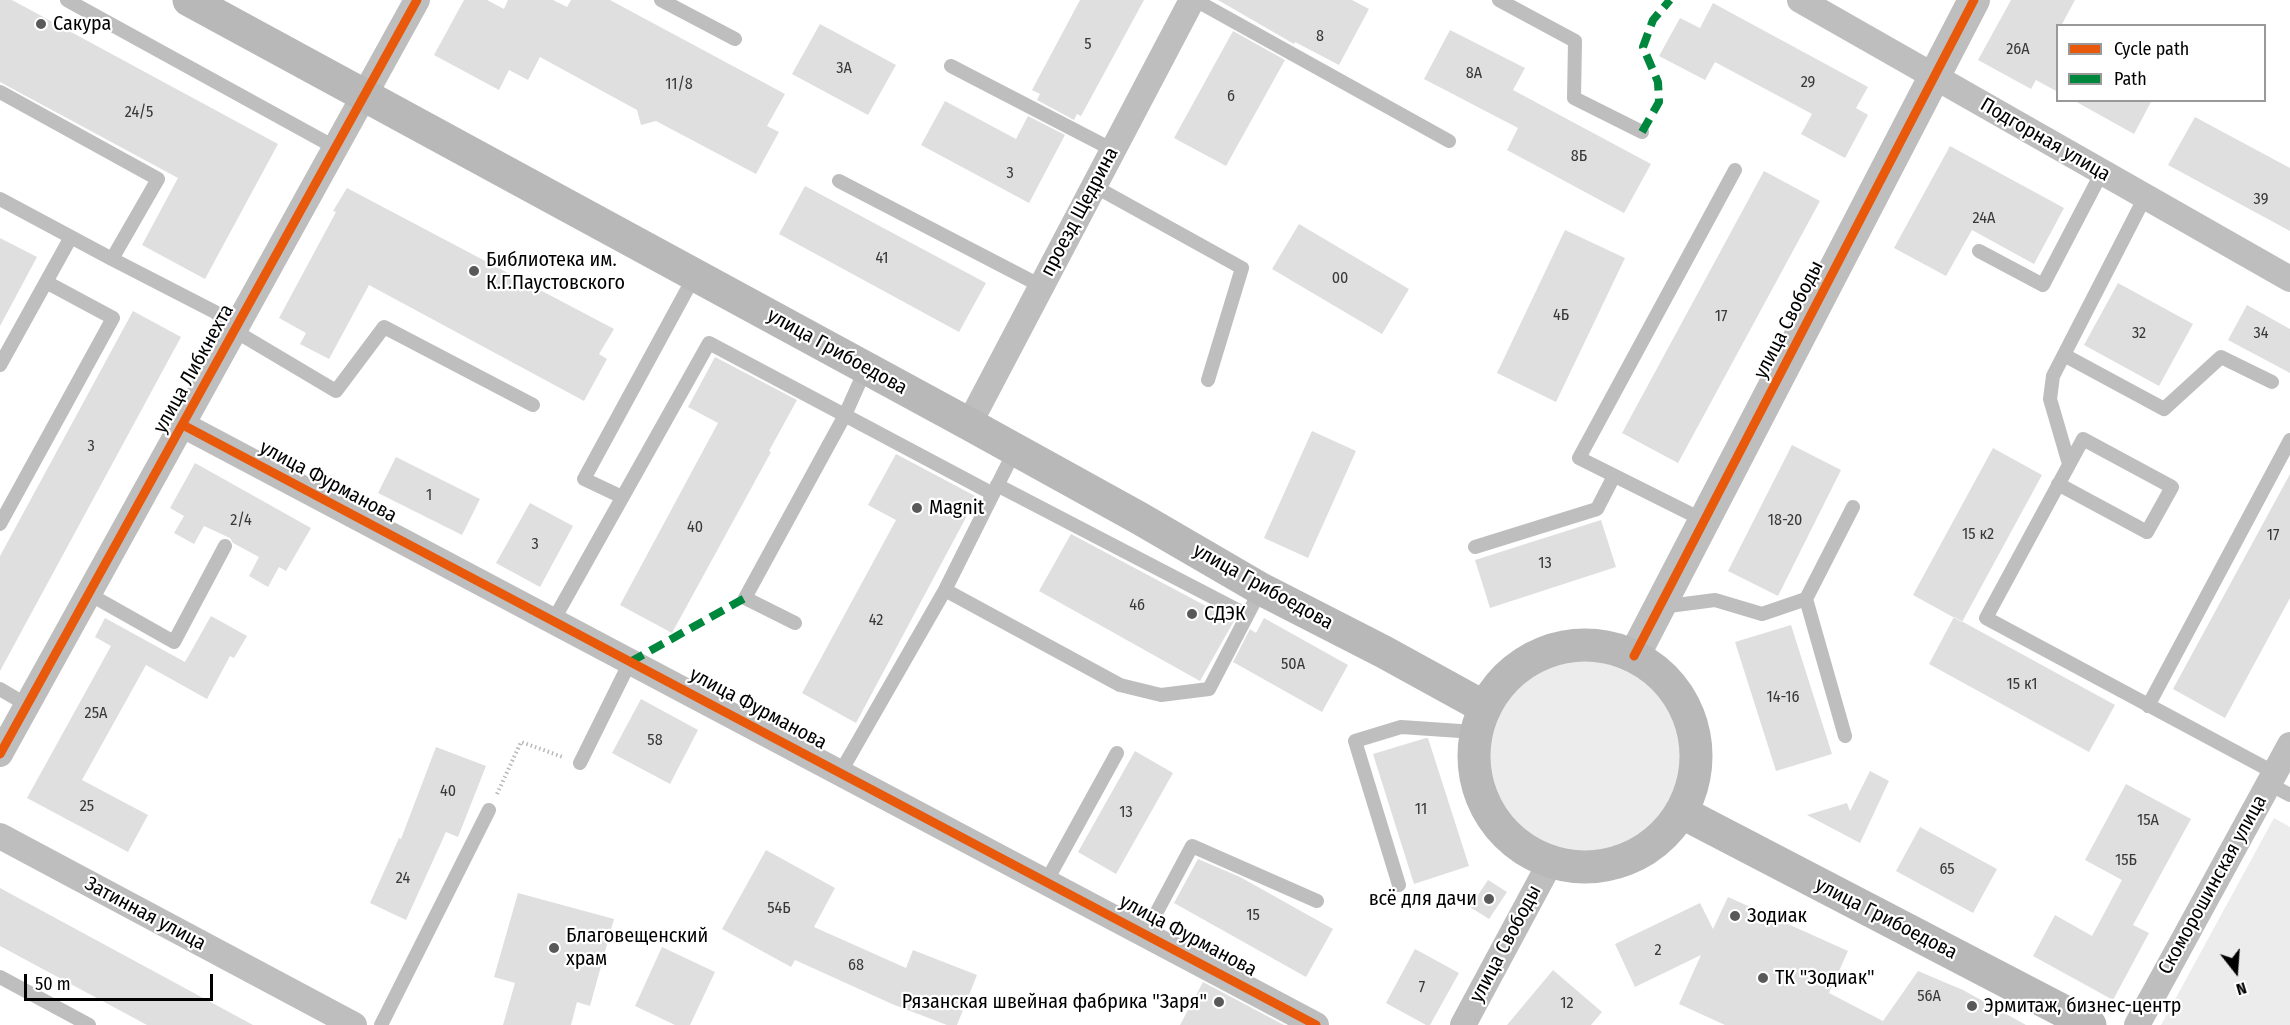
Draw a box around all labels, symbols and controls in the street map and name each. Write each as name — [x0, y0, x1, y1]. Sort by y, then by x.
place label: Сакура — [53, 12, 111, 36]
marker: Сакура — [34, 17, 48, 31]
legend — [2056, 24, 2266, 102]
house number: 8 — [1316, 27, 1324, 47]
house number: 5 — [1084, 35, 1092, 55]
text: Cycle path — [2114, 38, 2189, 60]
house number: 26А — [2006, 40, 2030, 60]
house number: 3А — [836, 59, 852, 79]
house number: 8А — [1466, 64, 1482, 84]
text: Path — [2114, 68, 2147, 90]
house number: 29 — [1801, 73, 1815, 93]
house number: 11/8 — [665, 75, 693, 95]
house number: 6 — [1227, 87, 1235, 107]
street label: Подгорная улица — [1976, 93, 2114, 187]
house number: 24/5 — [125, 103, 153, 123]
street label: проезд Щедрина — [1036, 143, 1124, 281]
house number: 8Б — [1571, 147, 1587, 167]
house number: 3 — [1006, 164, 1014, 184]
house number: 39 — [2254, 190, 2268, 210]
house number: 24А — [1973, 209, 1995, 229]
place label: Библиотека им. К.Г.Паустовского — [486, 248, 625, 295]
house number: 41 — [875, 249, 889, 269]
street label: улица Свободы — [1749, 257, 1829, 383]
marker: Библиотека им. К.Г.Паустовского — [467, 264, 481, 278]
house number: 00 — [1332, 269, 1348, 289]
street label: улица Либкнехта — [149, 300, 239, 438]
street label: улица Грибоедова — [763, 304, 911, 400]
house number: 4Б — [1553, 306, 1569, 326]
house number: 17 — [1715, 307, 1727, 327]
house number: 32 — [2132, 324, 2146, 344]
house number: 34 — [2254, 324, 2268, 344]
street label: улица Фурманова — [255, 436, 401, 528]
house number: 3 — [87, 437, 95, 457]
house number: 1 — [426, 486, 432, 506]
place label: Magnit — [929, 496, 984, 520]
marker: Magnit — [910, 501, 924, 515]
house number: 2/4 — [230, 511, 252, 531]
house number: 18-20 — [1768, 511, 1802, 531]
house number: 40 — [687, 518, 703, 538]
house number: 15 к2 — [1962, 525, 1994, 545]
house number: 17 — [2267, 526, 2279, 546]
house number: 3 — [531, 535, 539, 555]
street label: улица Грибоедова — [1189, 539, 1337, 635]
house number: 13 — [1538, 554, 1552, 574]
house number: 46 — [1129, 596, 1145, 616]
place label: СДЭК — [1204, 602, 1246, 626]
marker: СДЭК — [1185, 607, 1199, 621]
house number: 42 — [869, 611, 883, 631]
house number: 50А — [1281, 655, 1305, 675]
street label: улица Фурманова — [685, 663, 831, 755]
house number: 15 к1 — [2007, 675, 2037, 695]
house number: 14-16 — [1767, 688, 1799, 708]
house number: 25А — [85, 704, 107, 724]
house number: 58 — [647, 731, 663, 751]
house number: 40 — [440, 782, 456, 802]
street label: Скоморошинская улица — [2154, 791, 2272, 979]
house number: 25 — [80, 797, 94, 817]
house number: 11 — [1415, 800, 1427, 820]
house number: 13 — [1119, 803, 1133, 823]
house number: 15А — [2137, 811, 2159, 831]
house number: 15Б — [2115, 851, 2137, 871]
house number: 65 — [1939, 860, 1955, 880]
house number: 24 — [396, 869, 410, 889]
street label: Затинная улица — [80, 872, 210, 956]
street label: улица Грибоедова — [1811, 873, 1961, 965]
street label: улица Свободы — [1465, 881, 1547, 1007]
place label: всё для дачи — [1369, 887, 1477, 911]
street label: улица Фурманова — [1115, 890, 1261, 982]
marker: всё для дачи — [1482, 892, 1496, 906]
house number: 54Б — [767, 899, 791, 919]
place label: Зодиак — [1747, 904, 1807, 928]
house number: 15 — [1246, 906, 1260, 926]
marker: Зодиак — [1728, 909, 1742, 923]
place label: Благовещенский храм — [566, 924, 708, 971]
marker: Благовещенский храм — [547, 941, 561, 955]
house number: 2 — [1654, 941, 1662, 961]
north arrow — [2206, 941, 2266, 1001]
house number: 68 — [848, 956, 864, 976]
scale bar — [27, 962, 216, 1000]
place label: ТК "Зодиак" — [1775, 966, 1875, 990]
marker: ТК "Зодиак" — [1756, 971, 1770, 985]
text: 50 m — [35, 973, 71, 995]
house number: 7 — [1419, 978, 1425, 998]
text: N — [2234, 978, 2249, 999]
house number: 56А — [1917, 987, 1941, 1007]
place label: Рязанская швейная фабрика "Заря" — [902, 990, 1207, 1014]
house number: 12 — [1560, 994, 1574, 1014]
place label: Эрмитаж, бизнес-центр — [1984, 994, 2181, 1018]
marker: Рязанская швейная фабрика "Заря" — [1212, 995, 1226, 1009]
marker: Эрмитаж, бизнес-центр — [1965, 999, 1979, 1013]

